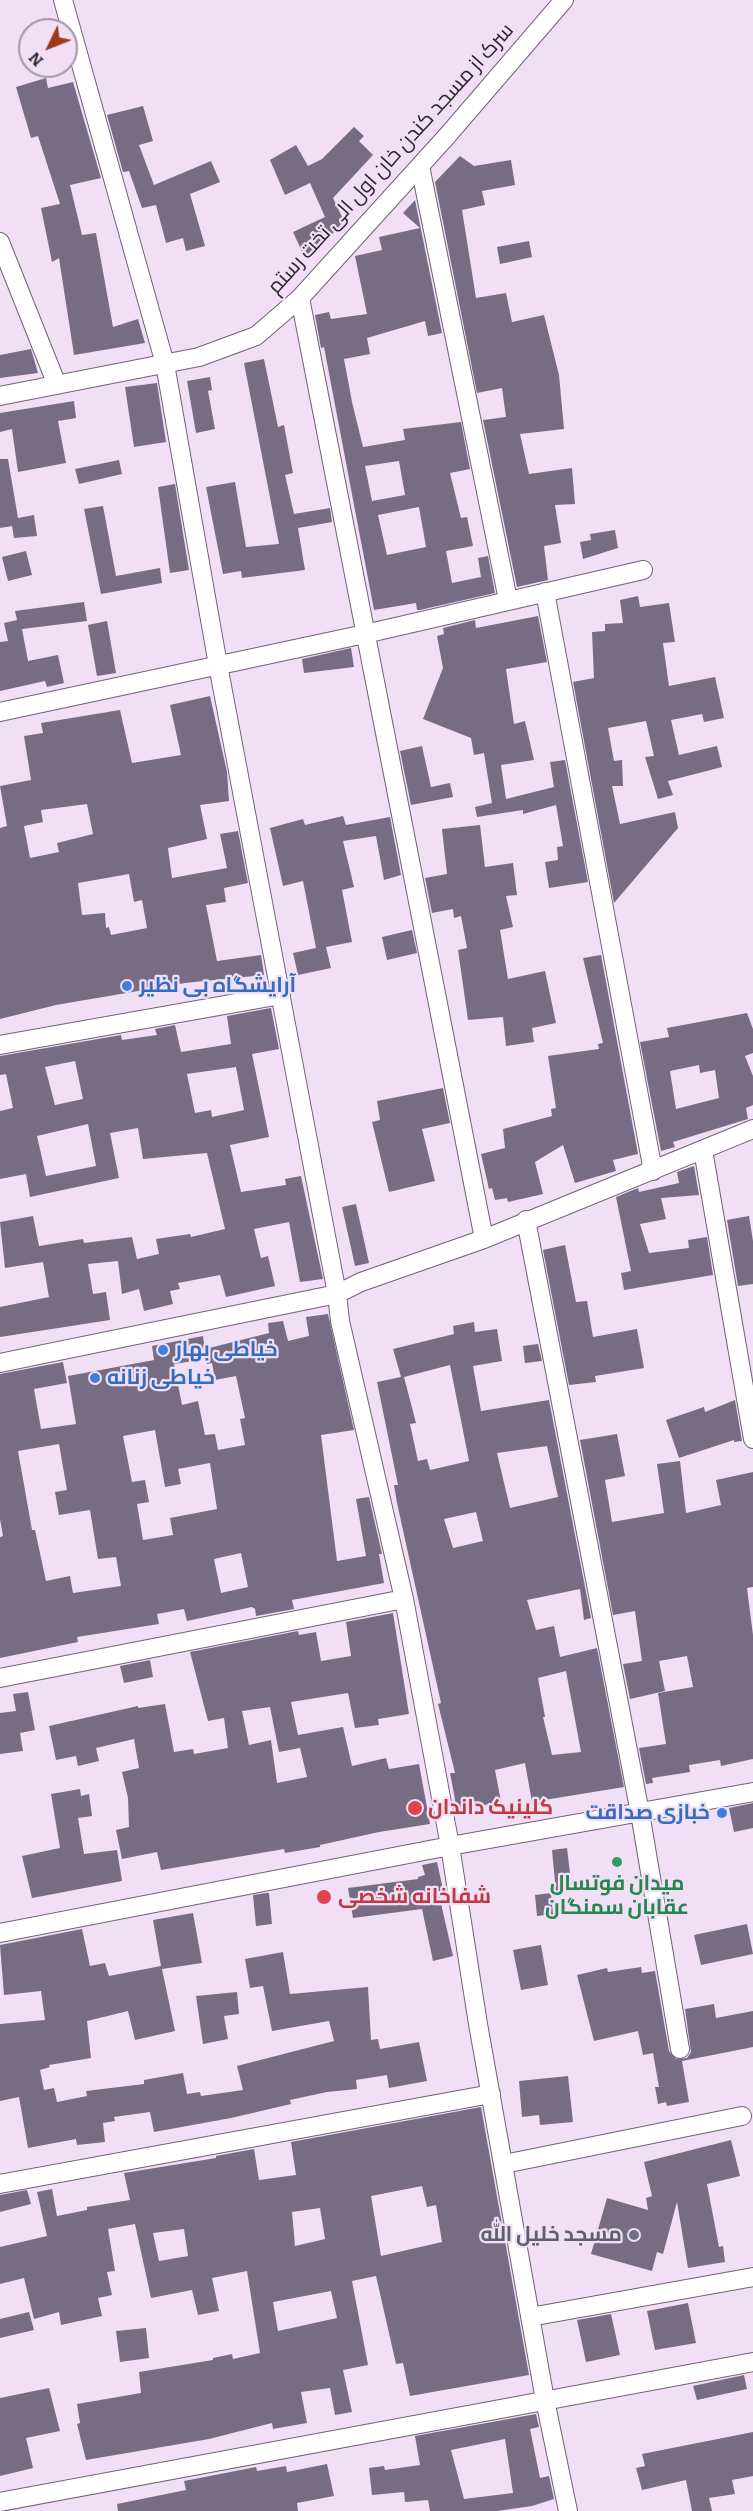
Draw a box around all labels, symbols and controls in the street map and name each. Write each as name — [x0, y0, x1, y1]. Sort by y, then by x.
north arrow — [18, 18, 78, 78]
street label: سرک از مسجد کندن خان اول الی تخت رستم — [263, 18, 519, 300]
text: N — [25, 48, 47, 70]
place label: آرایشگاه بی نظیر — [139, 973, 296, 999]
marker: آرایشگاه بی نظیر — [120, 979, 134, 993]
place label: خیاطی بهار — [175, 1337, 278, 1363]
marker: خیاطی بهار — [156, 1343, 170, 1357]
place label: خیاطی زنانه — [107, 1365, 215, 1391]
marker: خیاطی زنانه — [88, 1371, 102, 1385]
place label: کلینیک داندان — [428, 1795, 553, 1821]
marker: کلینیک داندان — [406, 1799, 424, 1817]
place label: خبازی صداقت — [585, 1800, 710, 1826]
marker: خبازی صداقت — [715, 1806, 729, 1820]
marker: میدان فوتسال عقابان سمنگان — [610, 1855, 624, 1869]
place label: میدان فوتسال عقابان سمنگان — [545, 1871, 689, 1921]
place label: شفاخانه شخصی — [338, 1884, 491, 1910]
marker: شفاخانه شخصی — [315, 1888, 333, 1906]
place label: مسجد خلیل الله — [480, 2222, 622, 2248]
marker: مسجد خلیل الله — [627, 2228, 641, 2242]

